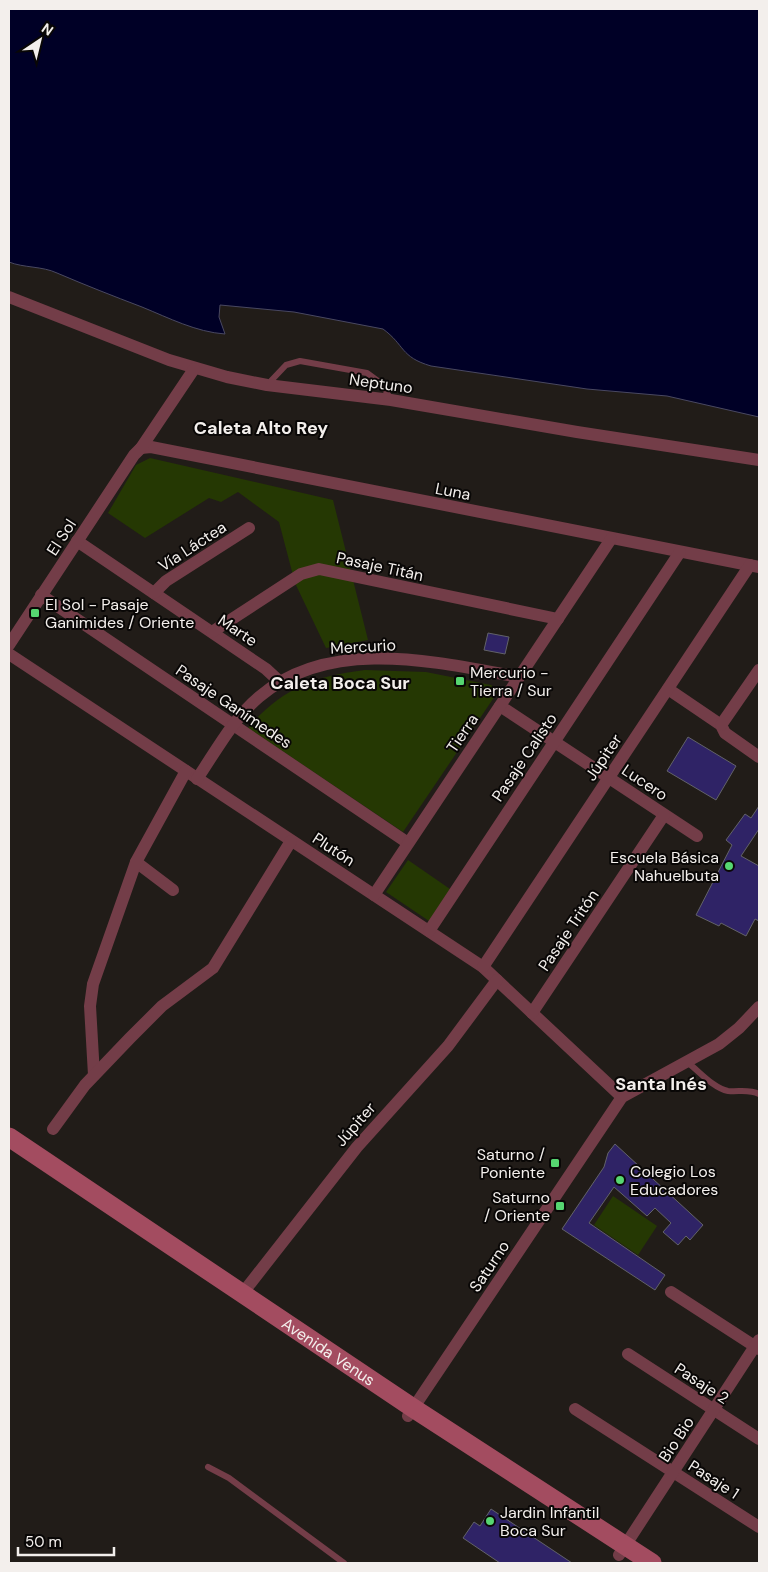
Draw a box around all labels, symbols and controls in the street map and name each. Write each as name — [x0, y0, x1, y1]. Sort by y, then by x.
north arrow — [15, 15, 65, 65]
text: N — [38, 19, 57, 40]
street label: Neptuno — [348, 369, 414, 398]
district label: Caleta Alto Rey — [194, 416, 328, 440]
street label: Luna — [433, 478, 472, 505]
street label: El Sol — [42, 515, 81, 559]
street label: Vía Láctea — [154, 517, 230, 576]
street label: Pasaje Titán — [334, 547, 425, 586]
place label: El Sol - Pasaje Ganimides / Oriente — [45, 594, 194, 633]
marker: El Sol - Pasaje Ganimides / Oriente — [29, 607, 41, 619]
street label: Marte — [214, 610, 262, 651]
street label: Mercurio — [330, 634, 396, 659]
street label: Pasaje Ganímedes — [172, 660, 296, 753]
place label: Mercurio - Tierra / Sur — [470, 662, 552, 701]
district label: Caleta Boca Sur — [270, 671, 410, 695]
marker: Mercurio - Tierra / Sur — [454, 675, 466, 687]
street label: Pasaje Calisto — [487, 709, 562, 806]
street label: Tierra — [442, 710, 483, 757]
street label: Júpiter — [580, 730, 627, 785]
street label: Lucero — [618, 759, 672, 805]
street label: Plutón — [308, 828, 359, 871]
place label: Escuela Básica Nahuelbuta — [610, 847, 719, 886]
marker: Escuela Básica Nahuelbuta — [723, 860, 735, 872]
street label: Pasaje Tritón — [533, 885, 603, 975]
district label: Santa Inés — [615, 1072, 707, 1096]
street label: Júpiter — [330, 1098, 380, 1151]
place label: Saturno / Poniente — [477, 1144, 545, 1183]
marker: Saturno / Poniente — [549, 1157, 561, 1169]
place label: Colegio Los Educadores — [630, 1161, 718, 1200]
marker: Colegio Los Educadores — [614, 1174, 626, 1186]
place label: Saturno / Oriente — [484, 1187, 550, 1226]
marker: Saturno / Oriente — [554, 1200, 566, 1212]
street label: Saturno — [465, 1236, 514, 1296]
street label: Avenida Venus — [278, 1313, 379, 1391]
street label: Pasaje 2 — [671, 1358, 733, 1409]
street label: Bio Bio — [654, 1412, 699, 1466]
street label: Pasaje 1 — [684, 1455, 743, 1504]
place label: Jardin Infantil Boca Sur — [500, 1502, 599, 1541]
marker: Jardin Infantil Boca Sur — [484, 1515, 496, 1527]
scale bar — [18, 1524, 114, 1556]
text: 50 m — [25, 1532, 62, 1552]

